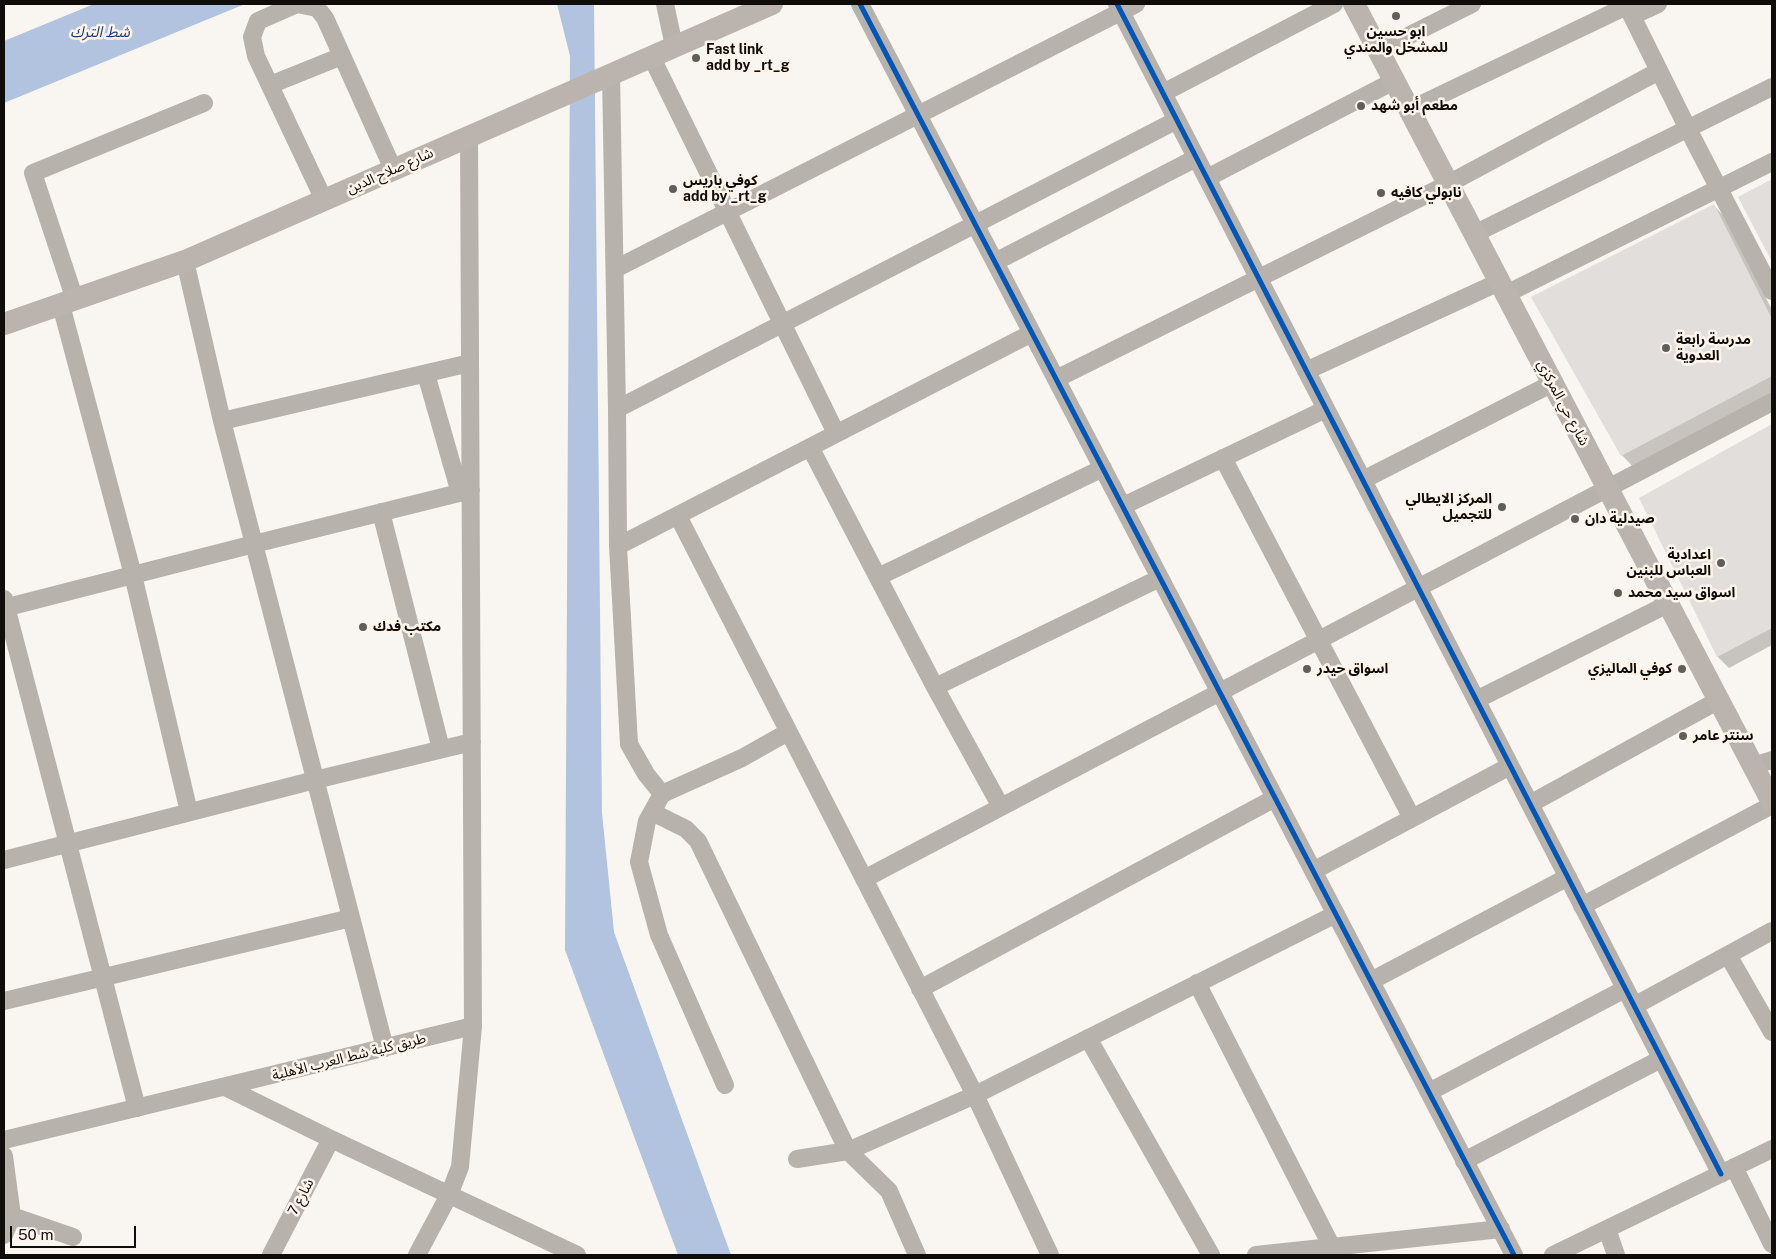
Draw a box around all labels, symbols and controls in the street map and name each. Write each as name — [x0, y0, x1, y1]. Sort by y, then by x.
marker: ابو حسين للمشخل والمندي — [1390, 10, 1402, 22]
water label: شط الترك — [70, 23, 130, 41]
place label: ابو حسين للمشخل والمندي — [1344, 24, 1448, 56]
place label: Fast link add by _rt_g — [706, 42, 790, 74]
marker: Fast link add by _rt_g — [690, 52, 702, 64]
place label: مطعم أبو شهد — [1371, 98, 1458, 114]
marker: مطعم أبو شهد — [1355, 100, 1367, 112]
street label: شارع صلاح الدين — [344, 144, 436, 198]
place label: كوفي باريس add by _rt_g — [683, 173, 767, 206]
marker: كوفي باريس add by _rt_g — [667, 183, 679, 195]
place label: نابولي كافيه — [1391, 185, 1462, 201]
marker: نابولي كافيه — [1375, 187, 1387, 199]
place label: مدرسة رابعة العدوية — [1676, 332, 1751, 364]
marker: مدرسة رابعة العدوية — [1660, 342, 1672, 354]
street label: شارع حي المركزي — [1533, 357, 1593, 449]
place label: المركز الايطالي للتجميل — [1406, 491, 1492, 524]
marker: المركز الايطالي للتجميل — [1496, 501, 1508, 513]
place label: صيدلية دان — [1585, 511, 1655, 527]
marker: صيدلية دان — [1569, 513, 1581, 525]
place label: اعدادية العباس للبنين — [1626, 547, 1711, 580]
marker: اعدادية العباس للبنين — [1715, 557, 1727, 569]
place label: اسواق سيد محمد — [1628, 585, 1735, 601]
marker: اسواق سيد محمد — [1612, 587, 1624, 599]
place label: مكتب فدك — [373, 619, 441, 635]
marker: مكتب فدك — [357, 621, 369, 633]
place label: اسواق حيدر — [1317, 661, 1388, 677]
place label: كوفي الماليزي — [1588, 661, 1672, 677]
marker: اسواق حيدر — [1301, 663, 1313, 675]
marker: كوفي الماليزي — [1676, 663, 1688, 675]
place label: سنتر عامر — [1693, 728, 1754, 744]
marker: سنتر عامر — [1677, 730, 1689, 742]
street label: طريق كلية شط العرب الأهلية — [270, 1030, 428, 1084]
street label: شارع 7 — [284, 1176, 318, 1218]
scale bar — [12, 1216, 139, 1248]
text: 50 m — [18, 1226, 53, 1243]

